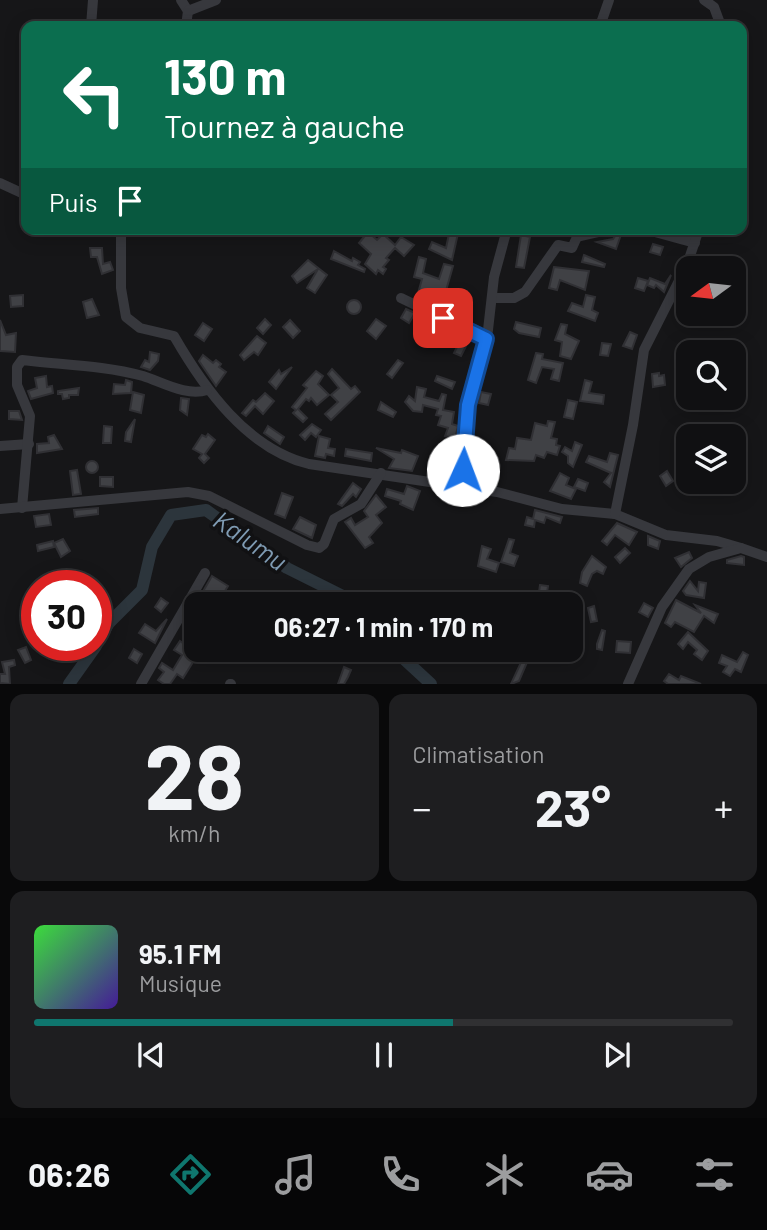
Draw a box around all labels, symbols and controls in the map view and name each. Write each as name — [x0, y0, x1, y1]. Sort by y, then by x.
text: 130 m — [164, 46, 286, 105]
icon: left — [49, 49, 140, 140]
text: Tournez à gauche — [164, 106, 405, 144]
icon: arrive — [111, 182, 149, 220]
text: Puis — [49, 186, 97, 217]
north arrow — [676, 256, 746, 326]
map controls — [676, 256, 746, 494]
pin — [413, 288, 473, 348]
icon: arrive — [424, 299, 462, 337]
button: search — [676, 340, 746, 410]
button: layers — [676, 424, 746, 494]
position arrow — [426, 433, 500, 507]
water label: Kalumu — [208, 503, 294, 576]
speed limit sign: 30 — [21, 570, 112, 661]
text: 06:27 · 1 min · 170 m — [274, 611, 493, 642]
text: 28 — [144, 719, 244, 828]
text: Climatisation — [413, 740, 544, 768]
text: 23° — [535, 775, 611, 837]
text: − — [413, 784, 432, 830]
text: + — [714, 784, 733, 830]
text: km/h — [168, 819, 220, 847]
text: 95.1 FM — [139, 938, 221, 969]
text: Musique — [139, 969, 222, 997]
icon: previous — [132, 1036, 170, 1074]
icon: pause — [365, 1036, 403, 1074]
icon: next — [598, 1036, 636, 1074]
icon: directions — [166, 1150, 215, 1199]
icon: music — [271, 1150, 320, 1199]
icon: phone — [376, 1150, 425, 1199]
icon: climate — [480, 1150, 529, 1199]
icon: car — [585, 1150, 634, 1199]
icon: filters — [690, 1150, 739, 1199]
text: 06:26 — [28, 1155, 110, 1193]

